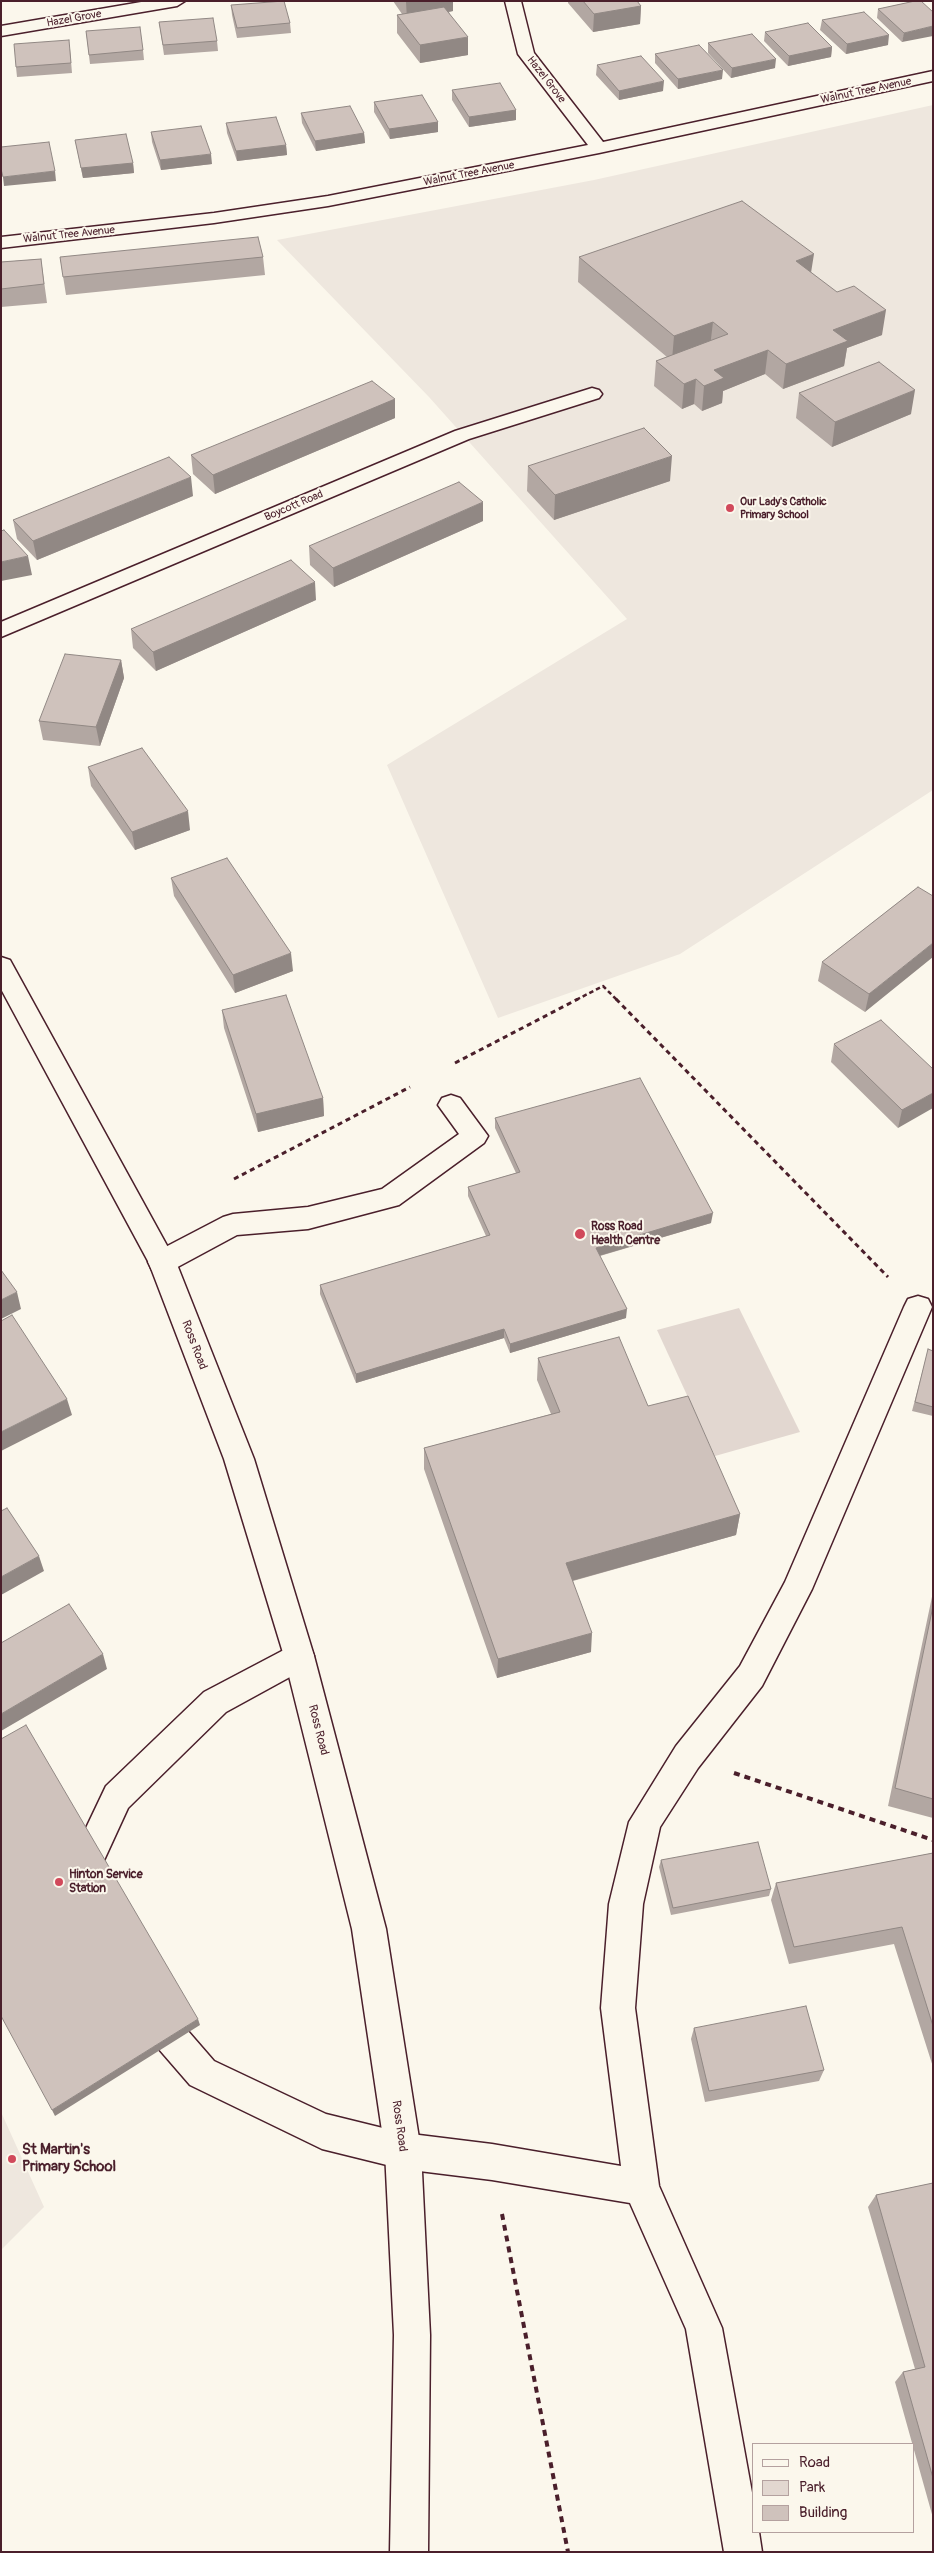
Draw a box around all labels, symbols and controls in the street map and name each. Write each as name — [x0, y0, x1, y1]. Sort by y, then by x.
street label: Hazel Grove — [46, 8, 102, 30]
street label: Hazel Grove — [524, 54, 568, 106]
street label: Walnut Tree Avenue — [820, 75, 912, 107]
street label: Walnut Tree Avenue — [422, 159, 516, 189]
street label: Walnut Tree Avenue — [22, 224, 116, 246]
street label: Boycott Road — [263, 488, 325, 524]
place label: Our Lady's Catholic Primary School — [740, 495, 827, 521]
marker: Our Lady's Catholic Primary School — [724, 502, 736, 514]
place label: Ross Road Health Centre — [591, 1220, 660, 1248]
marker: Ross Road Health Centre — [573, 1227, 587, 1241]
street label: Ross Road — [178, 1318, 210, 1372]
street label: Ross Road — [305, 1703, 331, 1757]
place label: Hinton Service Station — [69, 1868, 143, 1896]
marker: Hinton Service Station — [53, 1876, 65, 1888]
street label: Ross Road — [388, 2099, 410, 2153]
place label: St Martin's Primary School — [22, 2141, 116, 2176]
marker: St Martin's Primary School — [6, 2153, 18, 2165]
legend — [752, 2443, 914, 2533]
text: Road — [799, 2453, 830, 2472]
text: Park — [799, 2478, 825, 2497]
text: Building — [799, 2503, 847, 2522]

